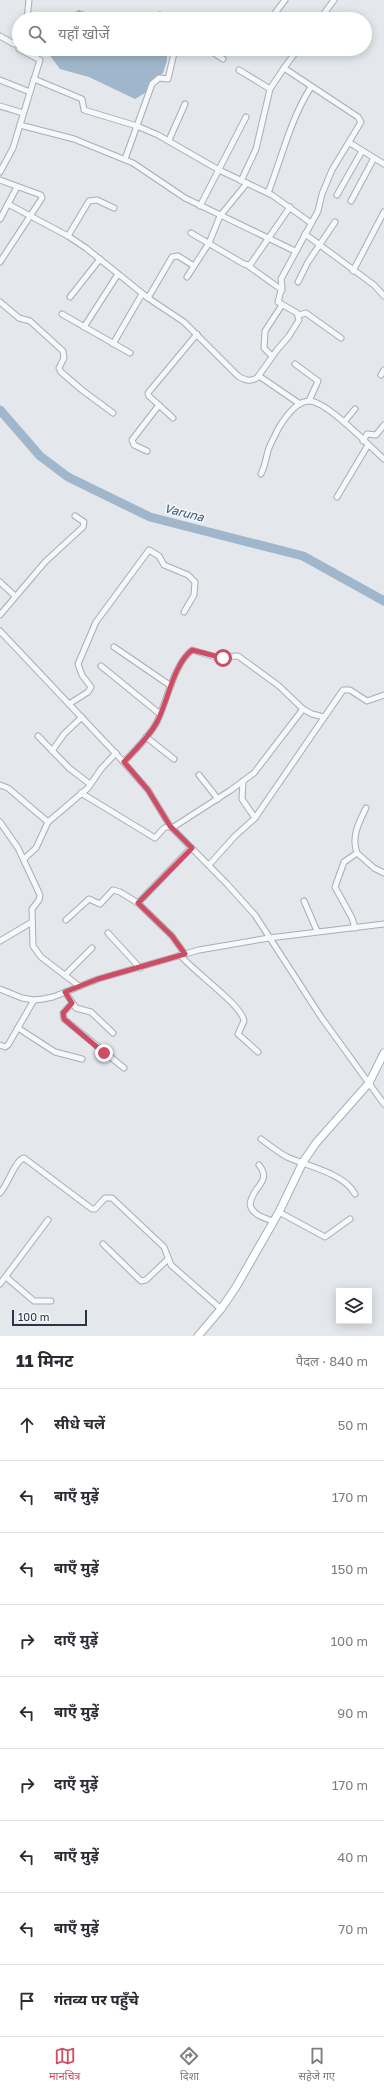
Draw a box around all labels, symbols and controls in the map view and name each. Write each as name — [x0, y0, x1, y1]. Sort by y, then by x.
search box — [12, 12, 372, 56]
icon: search — [26, 23, 48, 45]
text: यहाँ खोजें — [58, 24, 110, 42]
water label: Varuna — [163, 500, 207, 525]
route start — [214, 649, 232, 667]
route end — [95, 1044, 113, 1062]
map controls — [336, 1288, 372, 1324]
button: layers — [336, 1288, 372, 1324]
scale bar — [12, 1308, 87, 1327]
text: 100 m — [18, 1310, 49, 1323]
text: 11 मिनट — [16, 1350, 73, 1371]
text: पैदल · 840 m — [296, 1353, 368, 1369]
icon: ahead — [16, 1414, 38, 1436]
text: सीधे चलें — [54, 1414, 105, 1432]
text: 50 m — [338, 1417, 368, 1433]
icon: left — [16, 1486, 38, 1508]
text: बाएँ मुड़ें — [54, 1486, 99, 1504]
text: 170 m — [332, 1489, 368, 1505]
icon: left — [16, 1558, 38, 1580]
text: बाएँ मुड़ें — [54, 1558, 99, 1576]
text: 150 m — [331, 1561, 368, 1577]
icon: right — [16, 1630, 38, 1652]
text: दाएँ मुड़ें — [54, 1630, 98, 1648]
text: 100 m — [331, 1633, 368, 1649]
icon: left — [16, 1702, 38, 1724]
text: बाएँ मुड़ें — [54, 1702, 99, 1720]
text: 90 m — [337, 1705, 368, 1721]
icon: right — [16, 1774, 38, 1796]
text: दाएँ मुड़ें — [54, 1774, 98, 1792]
text: 170 m — [332, 1777, 368, 1793]
icon: left — [16, 1846, 38, 1868]
text: बाएँ मुड़ें — [54, 1846, 99, 1864]
text: 40 m — [337, 1849, 368, 1865]
icon: left — [16, 1918, 38, 1940]
text: बाएँ मुड़ें — [54, 1918, 99, 1936]
text: 70 m — [338, 1921, 368, 1937]
icon: arrive — [16, 1990, 38, 2012]
text: गंतव्य पर पहुँचे — [54, 1990, 139, 2008]
tab: मानचित्र — [49, 2045, 80, 2084]
tab: दिशा — [178, 2045, 200, 2084]
tab: सहेजे गए — [298, 2045, 335, 2084]

